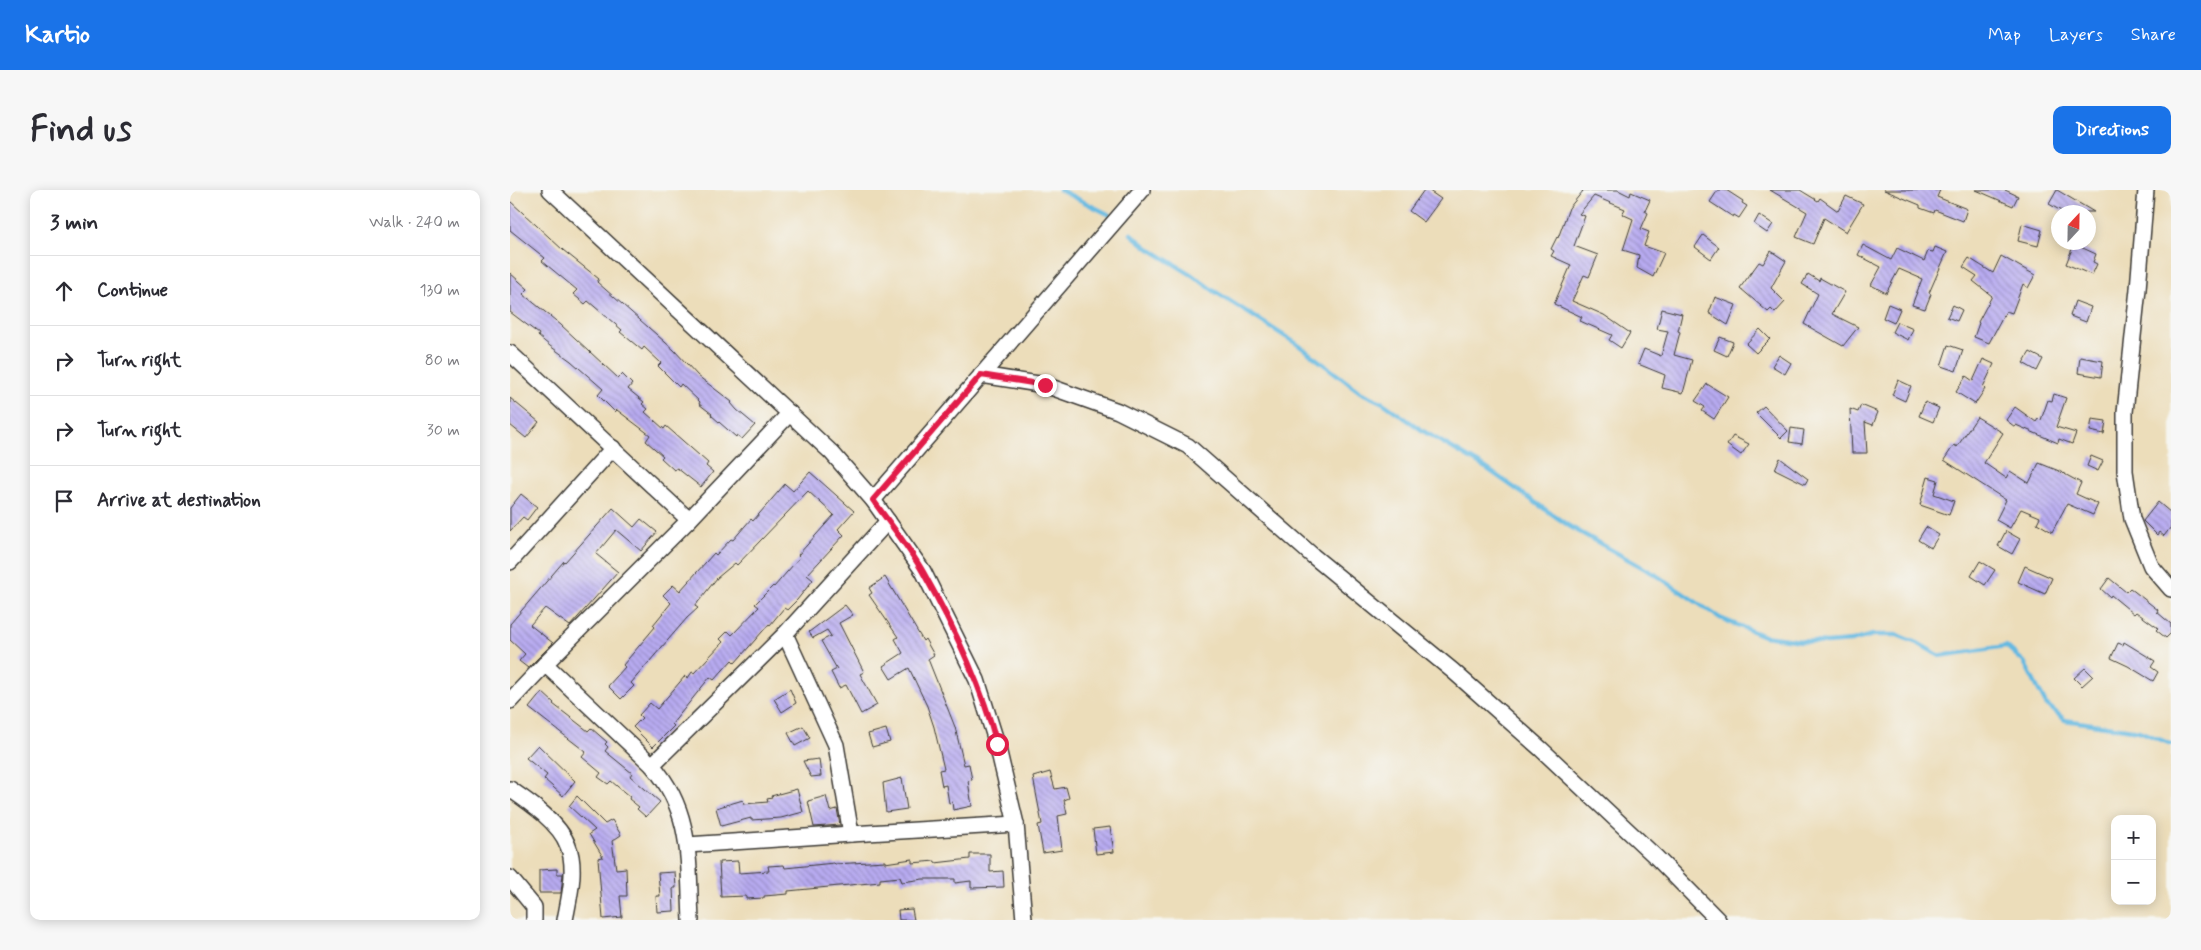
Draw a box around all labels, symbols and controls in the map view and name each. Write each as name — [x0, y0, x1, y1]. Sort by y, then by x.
text: Kartio — [25, 20, 90, 51]
text: Map — [1988, 23, 2021, 47]
text: Layers — [2049, 23, 2103, 47]
text: Share — [2131, 23, 2176, 47]
button: Directions — [2053, 106, 2171, 154]
text: Find us — [30, 107, 132, 153]
north arrow — [2051, 205, 2096, 250]
text: 3 min — [50, 209, 98, 237]
text: Walk · 240 m — [369, 212, 460, 233]
icon: ahead — [50, 277, 78, 305]
text: Continue — [97, 278, 168, 303]
text: 130 m — [419, 280, 460, 301]
icon: right — [50, 347, 78, 375]
text: Turn right — [97, 348, 181, 373]
text: 80 m — [425, 350, 460, 371]
route end — [1034, 374, 1057, 397]
icon: right — [50, 417, 78, 445]
text: Turn right — [97, 418, 181, 443]
text: 30 m — [427, 420, 460, 441]
icon: arrive — [50, 487, 78, 515]
text: Arrive at destination — [97, 488, 261, 513]
route start — [986, 733, 1009, 756]
map controls — [2111, 815, 2156, 905]
button: + — [2111, 815, 2156, 860]
button: − — [2111, 860, 2156, 905]

